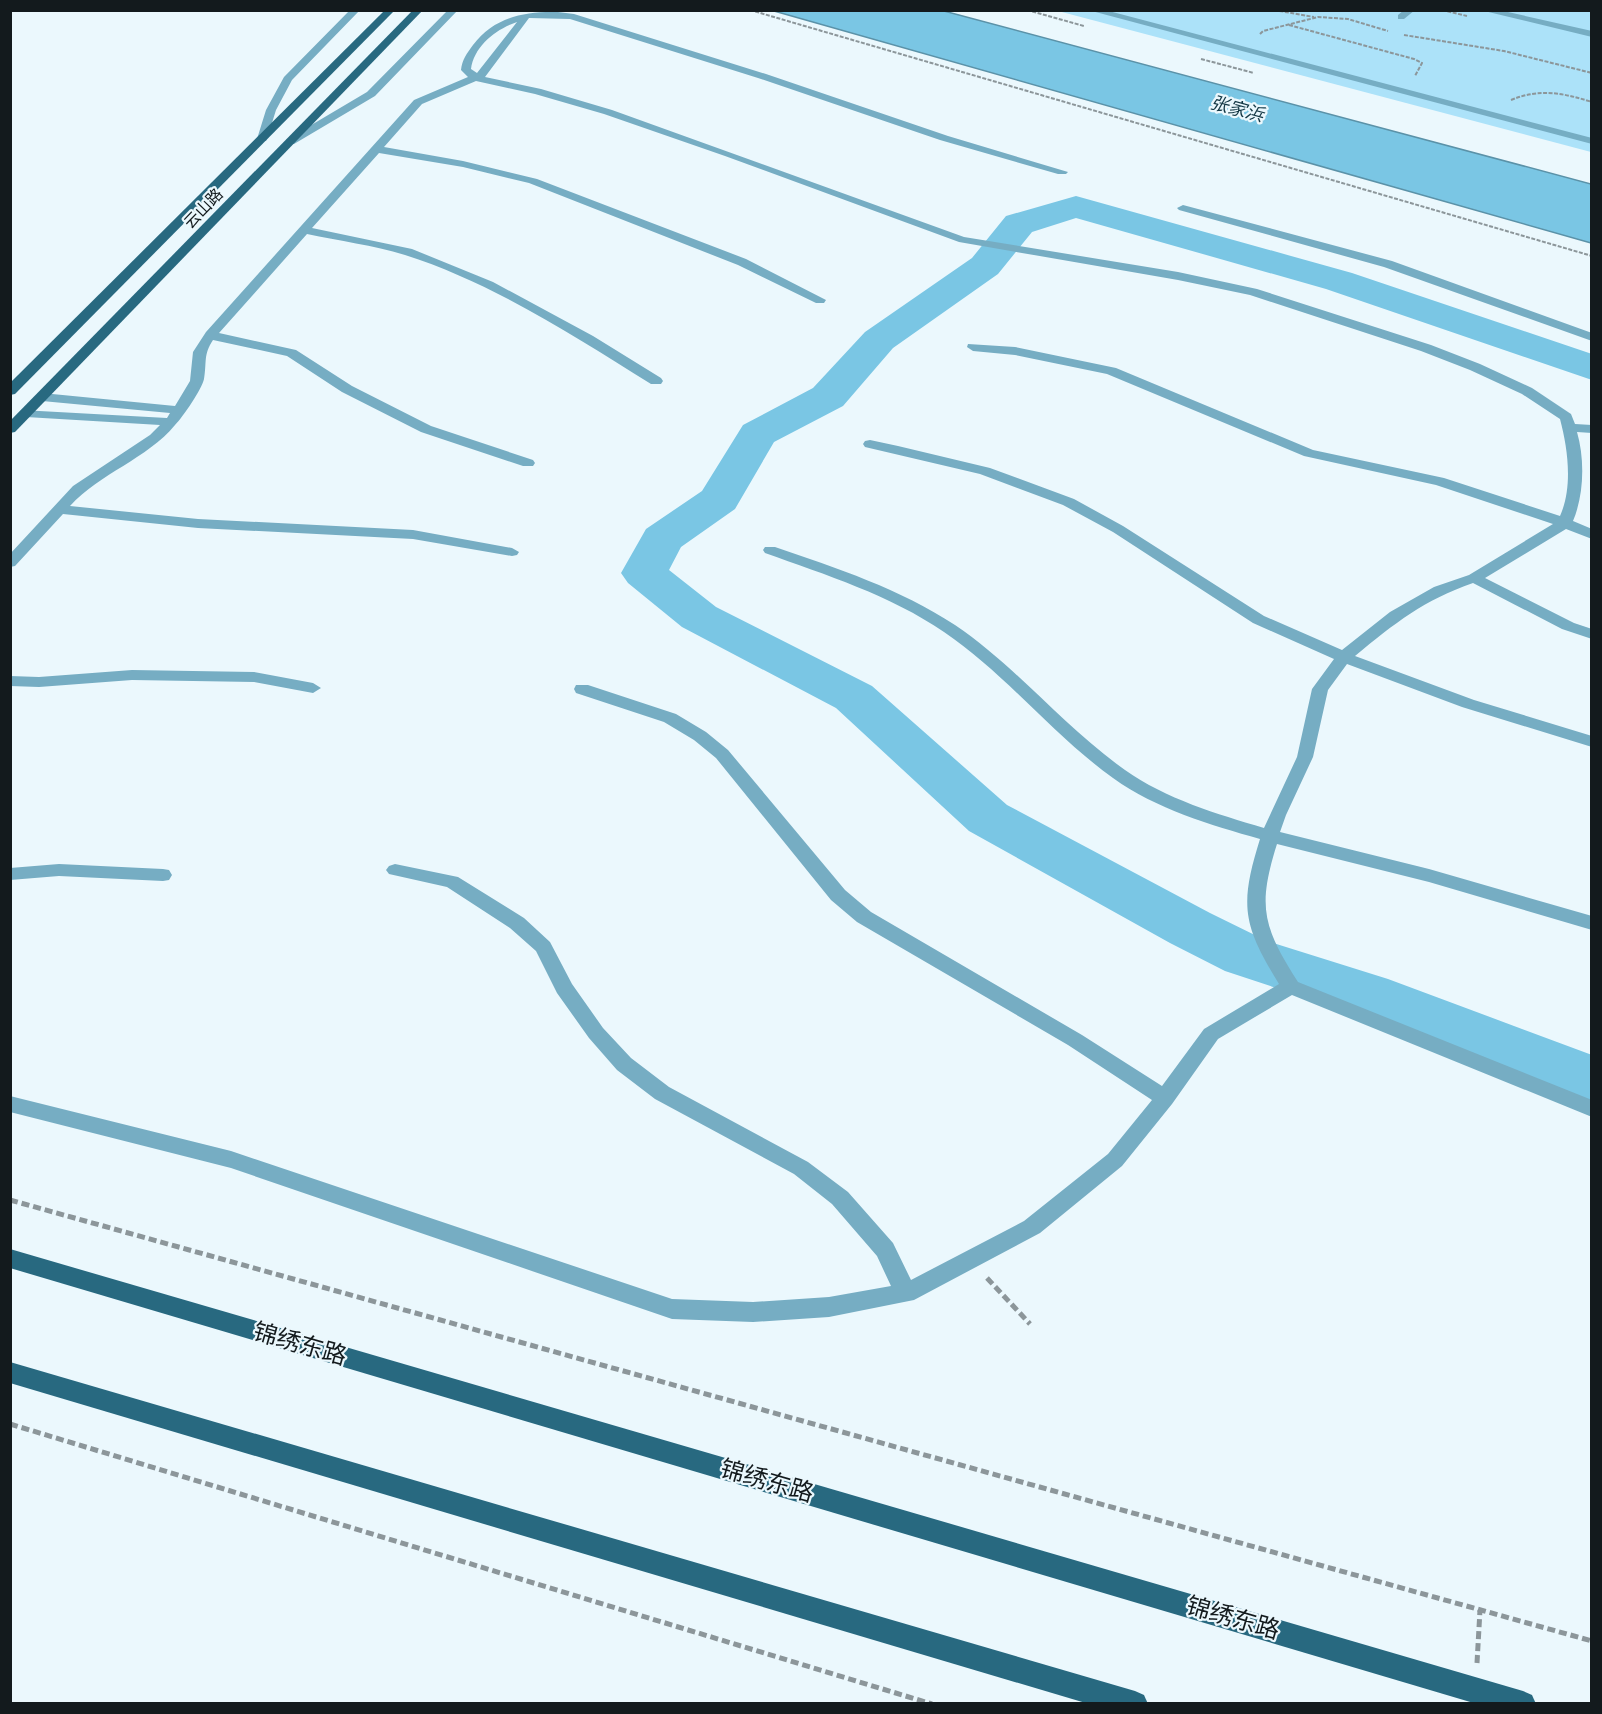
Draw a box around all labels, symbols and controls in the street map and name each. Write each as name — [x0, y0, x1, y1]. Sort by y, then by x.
water label: 张家浜 — [1208, 90, 1268, 128]
street label: 云山路 — [179, 184, 228, 234]
street label: 锦绣东路 — [249, 1315, 351, 1373]
street label: 锦绣东路 — [716, 1452, 818, 1510]
street label: 锦绣东路 — [1182, 1589, 1284, 1647]

